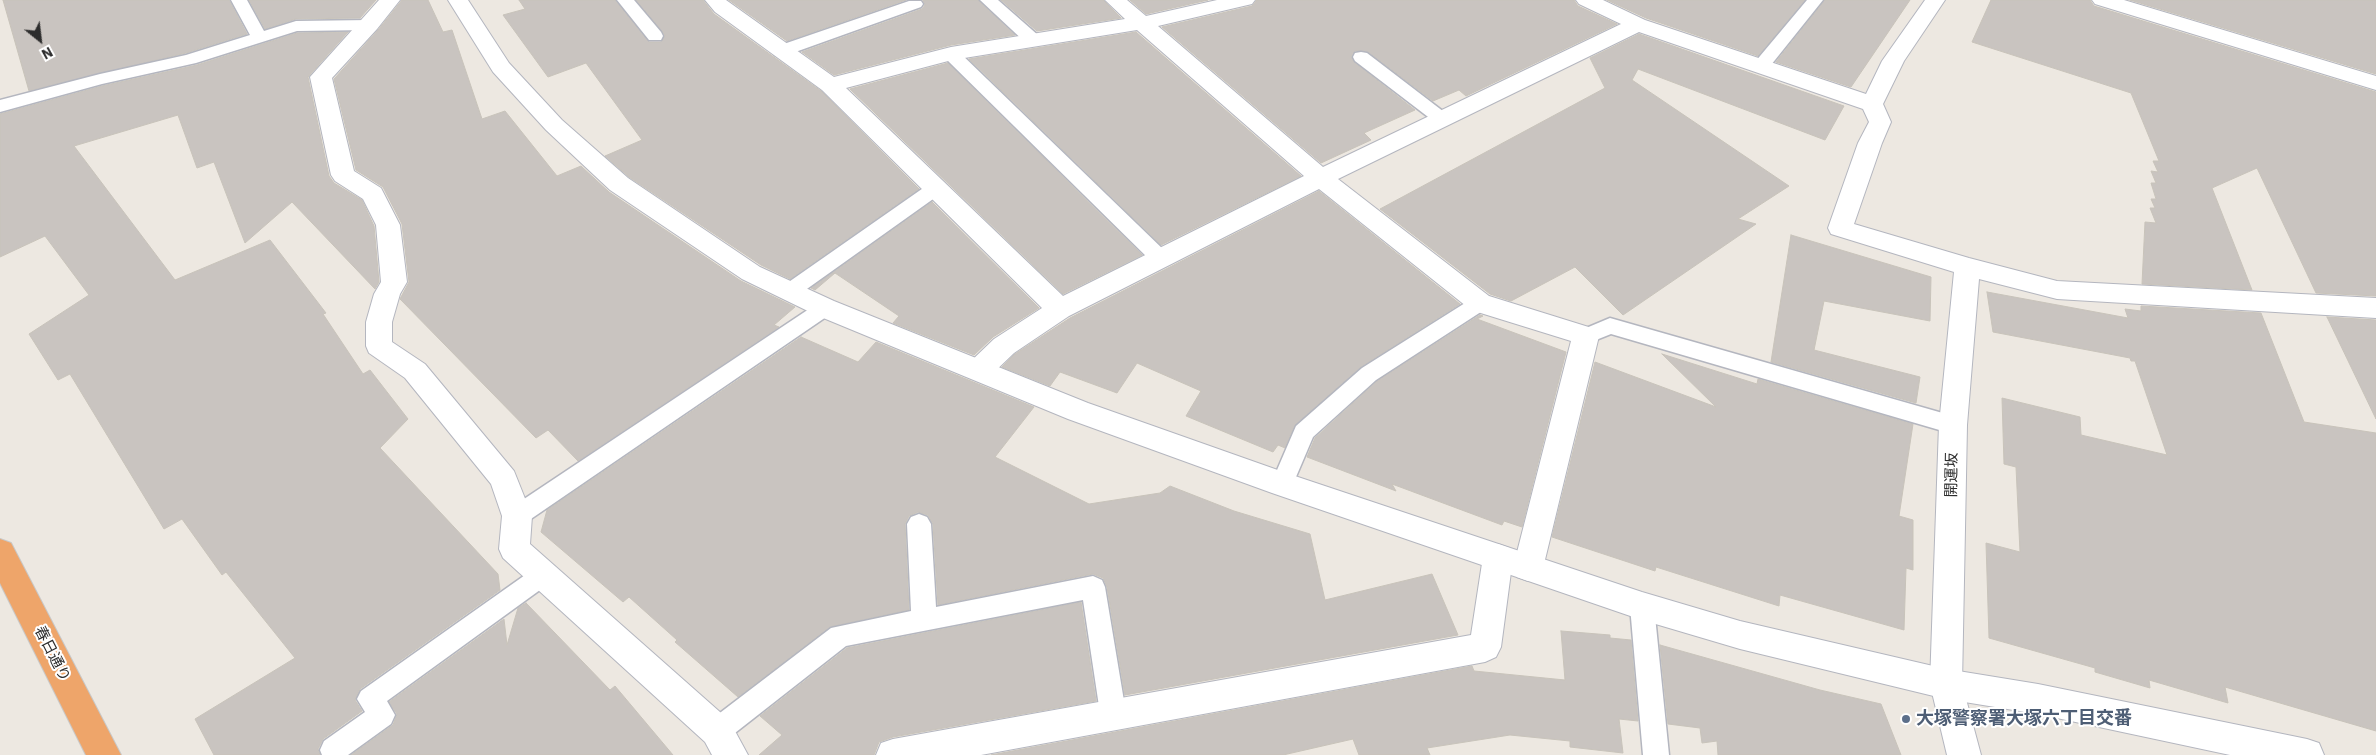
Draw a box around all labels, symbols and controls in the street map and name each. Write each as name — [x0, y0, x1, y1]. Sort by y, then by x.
north arrow — [15, 15, 65, 65]
text: N — [38, 43, 56, 63]
street label: 開運坂 — [1943, 452, 1961, 498]
street label: 春日通り — [30, 623, 74, 685]
place label: 大塚警察署大塚六丁目交番 — [1916, 708, 2132, 730]
marker: 大塚警察署大塚六丁目交番 — [1900, 713, 1912, 725]

